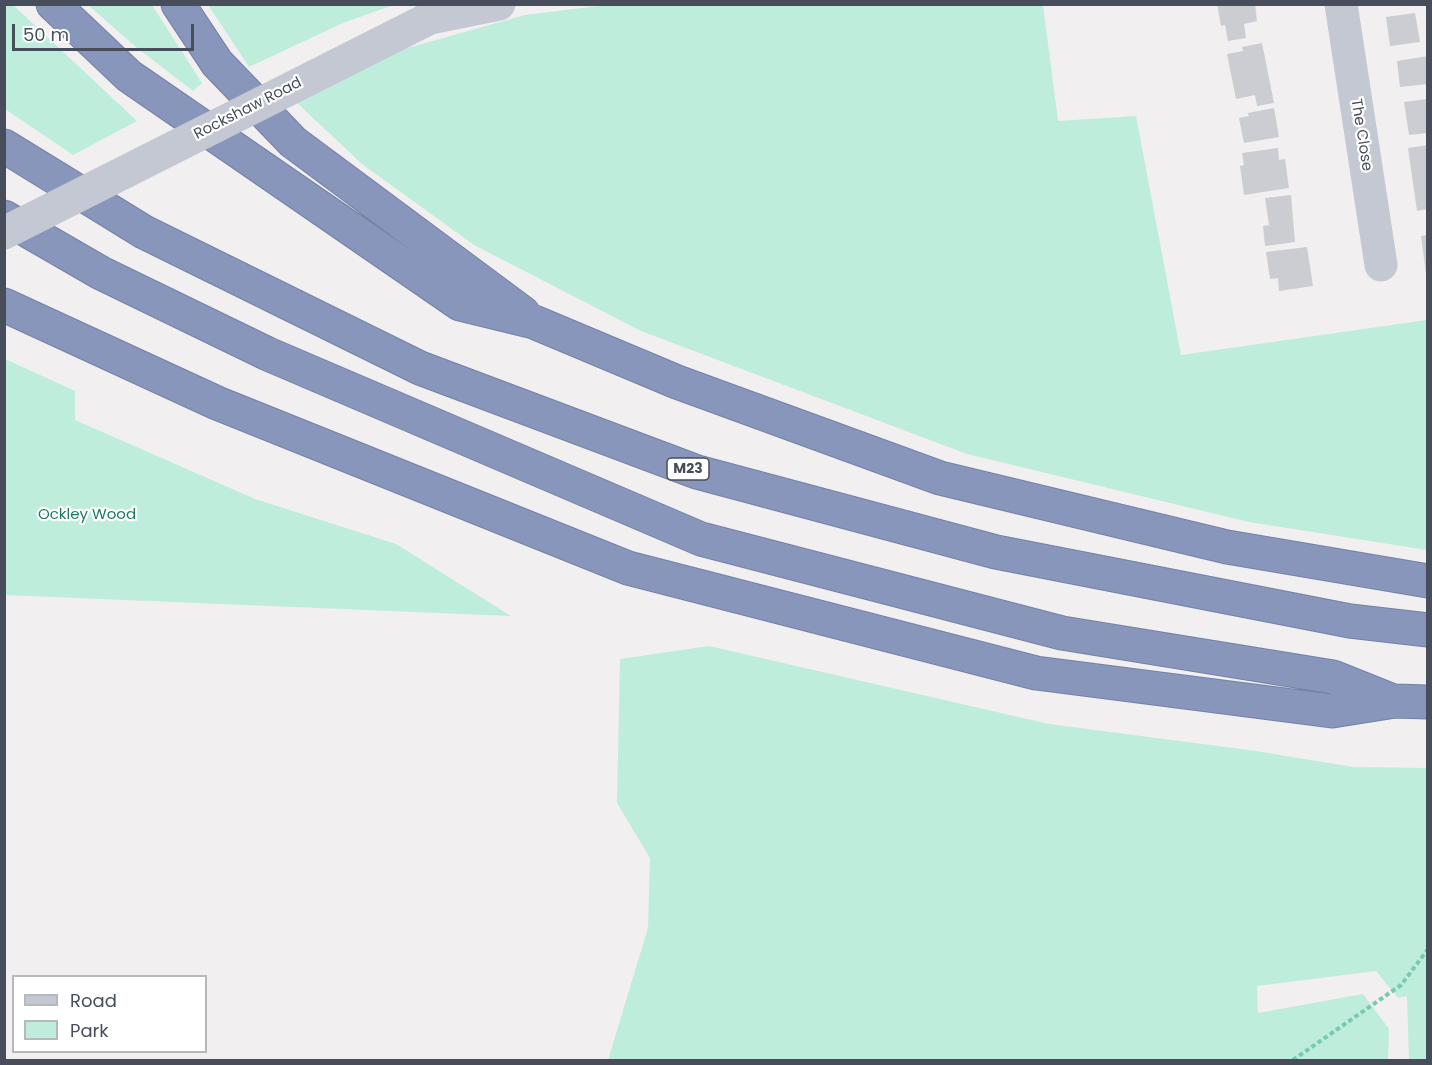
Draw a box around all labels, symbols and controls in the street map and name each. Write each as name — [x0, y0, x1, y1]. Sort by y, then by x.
scale bar — [15, 12, 196, 50]
text: 50 m — [23, 22, 69, 47]
street label: Rockshaw Road — [191, 74, 305, 144]
street label: The Close — [1346, 98, 1376, 172]
road number: M23 — [667, 458, 709, 480]
park label: Ockley Wood — [38, 506, 136, 524]
legend — [12, 975, 207, 1053]
text: Road — [70, 988, 117, 1013]
text: Park — [70, 1018, 109, 1043]

